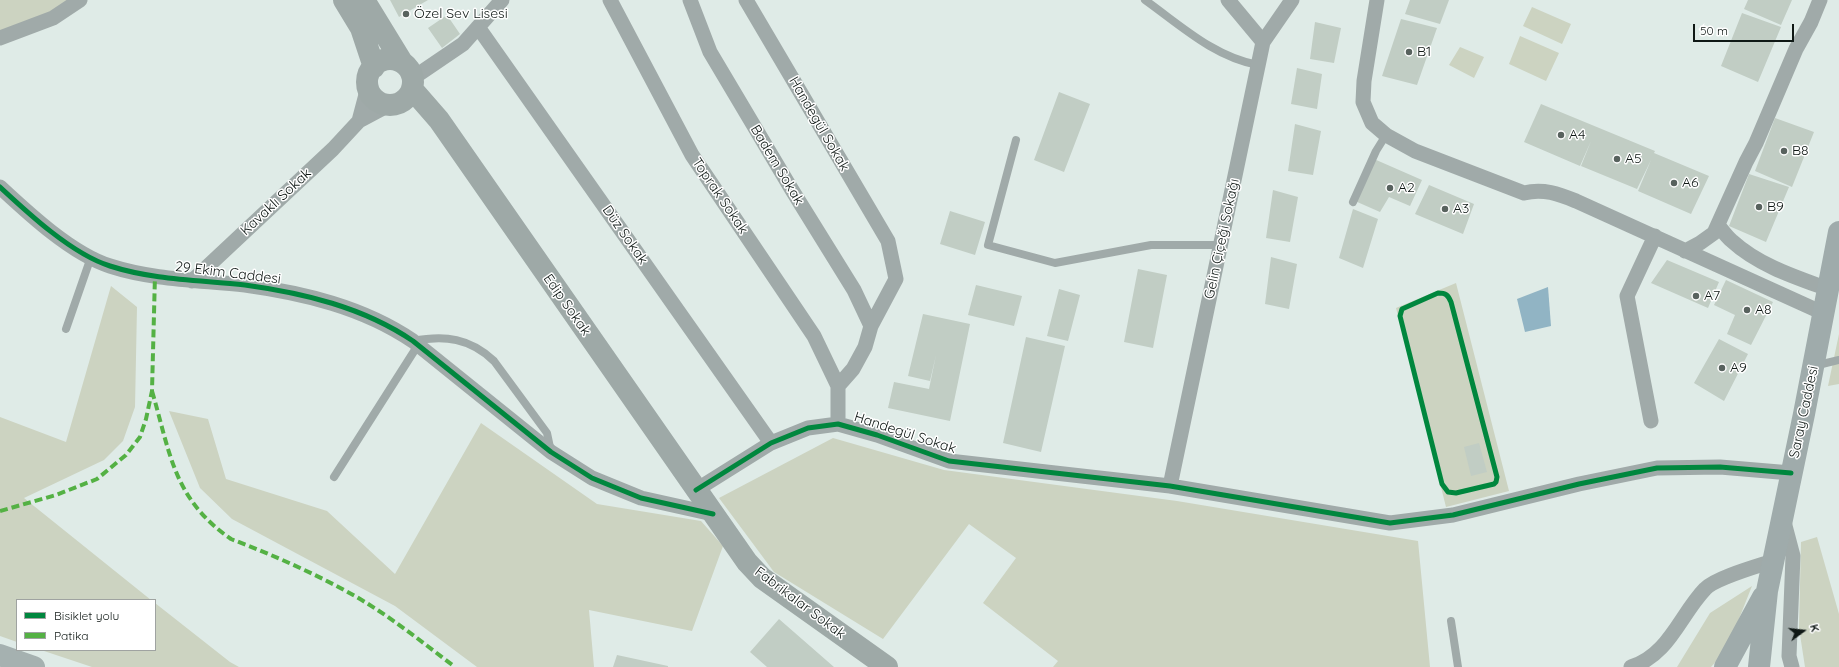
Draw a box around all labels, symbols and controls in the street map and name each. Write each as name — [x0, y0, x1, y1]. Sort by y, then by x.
place label: Özel Sev Lisesi — [414, 6, 508, 22]
marker: Özel Sev Lisesi — [401, 9, 411, 19]
scale bar — [1695, 16, 1796, 42]
text: 50 m — [1700, 23, 1728, 38]
place label: B1 — [1417, 44, 1431, 60]
marker: B1 — [1404, 47, 1414, 57]
street label: Handegül Sokak — [785, 74, 853, 174]
street label: Badem Sokak — [747, 122, 807, 208]
place label: A4 — [1569, 127, 1585, 143]
marker: A4 — [1556, 130, 1566, 140]
place label: B8 — [1792, 143, 1809, 159]
marker: B8 — [1779, 146, 1789, 156]
place label: A5 — [1625, 151, 1642, 167]
marker: A5 — [1612, 154, 1622, 164]
street label: Toprak Sokak — [688, 155, 752, 237]
street label: Kavaklı Sokak — [237, 165, 315, 239]
place label: A6 — [1682, 175, 1699, 191]
street label: Gelin Çiçeği Sokağı — [1201, 177, 1243, 301]
marker: A6 — [1669, 178, 1679, 188]
place label: A2 — [1398, 180, 1415, 196]
marker: A2 — [1385, 183, 1395, 193]
place label: B9 — [1767, 199, 1784, 215]
place label: A3 — [1453, 201, 1469, 217]
street label: Düz Sokak — [599, 202, 651, 268]
marker: B9 — [1754, 202, 1764, 212]
marker: A3 — [1440, 204, 1450, 214]
street label: 29 Ekim Caddesi — [174, 258, 282, 288]
street label: Edip Sokak — [540, 271, 594, 339]
place label: A7 — [1704, 288, 1720, 304]
marker: A7 — [1691, 291, 1701, 301]
place label: A8 — [1755, 302, 1772, 318]
marker: A8 — [1742, 305, 1752, 315]
place label: A9 — [1730, 360, 1747, 376]
marker: A9 — [1717, 363, 1727, 373]
street label: Saray Caddesi — [1786, 364, 1822, 460]
street label: Handegül Sokak — [852, 409, 958, 457]
street label: Fabrikalar Sokak — [751, 563, 849, 643]
legend — [16, 599, 156, 651]
text: Bisiklet yolu — [54, 608, 119, 623]
north arrow — [1783, 611, 1823, 651]
text: K — [1807, 623, 1822, 633]
text: Patika — [54, 628, 89, 643]

